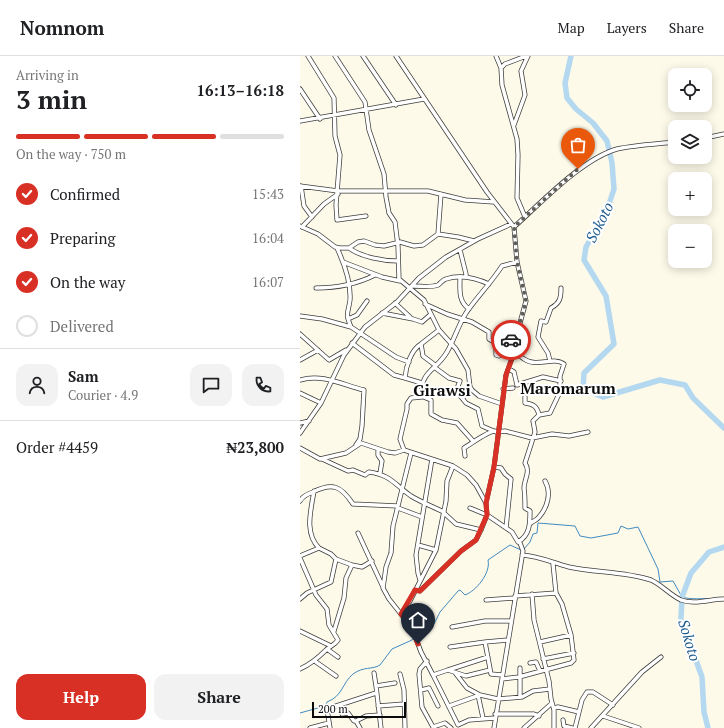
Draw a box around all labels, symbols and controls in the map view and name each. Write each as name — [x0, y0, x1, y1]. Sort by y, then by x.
text: Nomnom — [20, 15, 104, 40]
text: Map — [558, 18, 585, 37]
text: Layers — [607, 18, 647, 37]
text: Share — [669, 18, 704, 37]
text: Arriving in — [16, 66, 79, 84]
map controls — [668, 68, 712, 268]
button: locate — [668, 68, 712, 112]
text: 16:13–16:18 — [197, 80, 284, 100]
text: 3 min — [16, 82, 87, 116]
button: layers — [668, 120, 712, 164]
pin — [561, 128, 595, 169]
icon: bag — [567, 134, 589, 156]
text: On the way · 750 m — [16, 145, 126, 163]
button: + — [668, 172, 712, 216]
icon: check — [16, 183, 38, 205]
text: Confirmed — [50, 184, 120, 204]
text: 15:43 — [252, 185, 284, 203]
water label: Sokoto — [580, 198, 618, 246]
button: − — [668, 224, 712, 268]
icon: check — [16, 227, 38, 249]
text: Preparing — [50, 228, 115, 248]
text: 16:04 — [252, 229, 284, 247]
icon: check — [16, 271, 38, 293]
text: On the way — [50, 272, 125, 292]
text: 16:07 — [252, 273, 284, 291]
text: Delivered — [50, 316, 114, 336]
courier — [491, 320, 531, 360]
icon: car — [500, 329, 522, 351]
button: person — [16, 364, 58, 406]
button: chat — [190, 364, 232, 406]
button: phone — [242, 364, 284, 406]
text: Sam — [68, 366, 99, 386]
district label: Maromarum — [520, 377, 616, 399]
district label: Girawsi — [413, 379, 471, 401]
text: Courier · 4.9 — [68, 386, 138, 404]
text: Order #4459 — [16, 437, 98, 457]
text: ₦23,800 — [226, 437, 284, 457]
pin — [401, 603, 435, 644]
icon: home — [407, 609, 429, 631]
water label: Sokoto — [674, 617, 706, 664]
button: Help — [16, 674, 146, 720]
button: Share — [154, 674, 284, 720]
scale bar — [312, 700, 406, 719]
text: 200 m — [318, 702, 348, 716]

